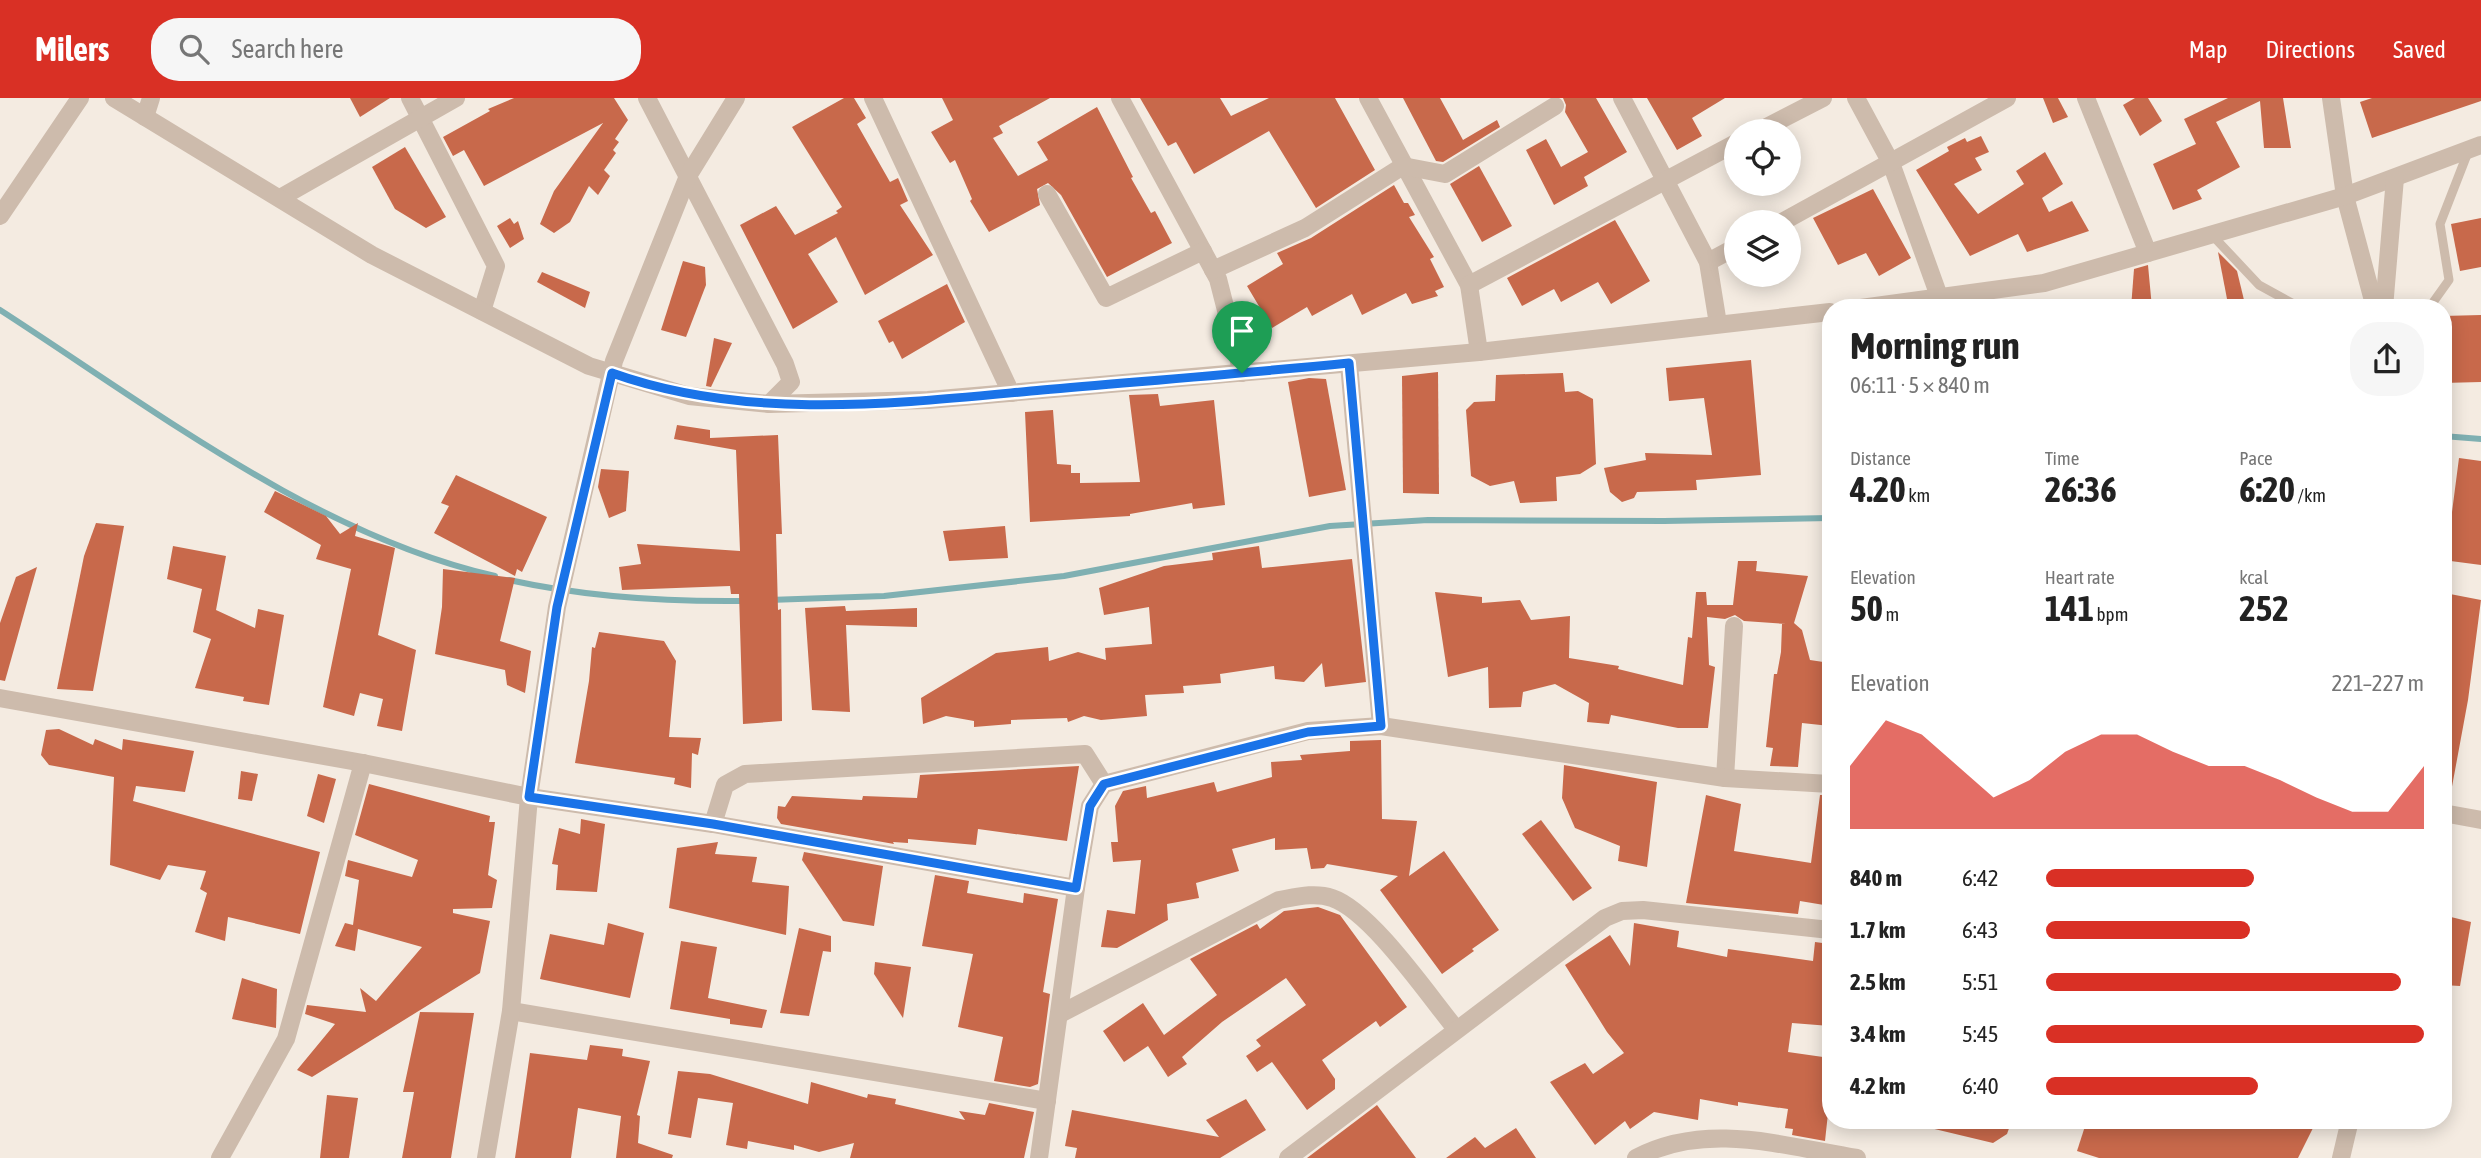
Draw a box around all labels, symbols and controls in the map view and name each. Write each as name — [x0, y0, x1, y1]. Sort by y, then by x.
search box — [151, 18, 641, 81]
text: Milers — [35, 30, 109, 68]
icon: search — [175, 30, 213, 68]
text: Search here — [231, 34, 344, 64]
text: Map — [2189, 36, 2227, 63]
text: Directions — [2265, 36, 2355, 63]
text: Saved — [2393, 36, 2446, 63]
map controls — [1724, 119, 1801, 287]
button: locate — [1724, 119, 1801, 196]
button: layers — [1724, 210, 1801, 287]
pin — [1212, 301, 1272, 373]
icon: arrive — [1223, 312, 1261, 350]
button: share — [2350, 322, 2424, 396]
text: Morning run — [1850, 324, 2020, 367]
text: 06:11 · 5 × 840 m — [1850, 372, 1990, 398]
text: Distance — [1850, 447, 1911, 469]
text: Time — [2045, 447, 2079, 469]
text: Pace — [2239, 447, 2273, 469]
text: 4.20 — [1850, 469, 1906, 509]
text: 26:36 — [2045, 469, 2117, 509]
text: 6:20 — [2239, 469, 2295, 509]
text: km — [1906, 484, 1930, 506]
text: /km — [2295, 484, 2326, 506]
text: Elevation — [1850, 566, 1916, 588]
text: Heart rate — [2045, 566, 2115, 588]
text: kcal — [2239, 566, 2268, 588]
text: 50 — [1850, 588, 1883, 628]
text: 141 — [2045, 588, 2094, 628]
text: 252 — [2239, 588, 2289, 628]
text: m — [1883, 603, 1899, 625]
text: bpm — [2094, 603, 2128, 625]
text: Elevation — [1850, 670, 1930, 696]
text: 221–227 m — [2331, 670, 2424, 696]
text: 840 m — [1850, 865, 1902, 891]
text: 6:42 — [1962, 865, 1999, 891]
text: 1.7 km — [1850, 917, 1906, 943]
text: 6:43 — [1962, 917, 1999, 943]
text: 2.5 km — [1850, 969, 1906, 995]
text: 5:51 — [1962, 969, 1999, 995]
text: 3.4 km — [1850, 1021, 1906, 1047]
text: 5:45 — [1962, 1021, 1999, 1047]
text: 4.2 km — [1850, 1073, 1906, 1099]
text: 6:40 — [1962, 1073, 1999, 1099]

